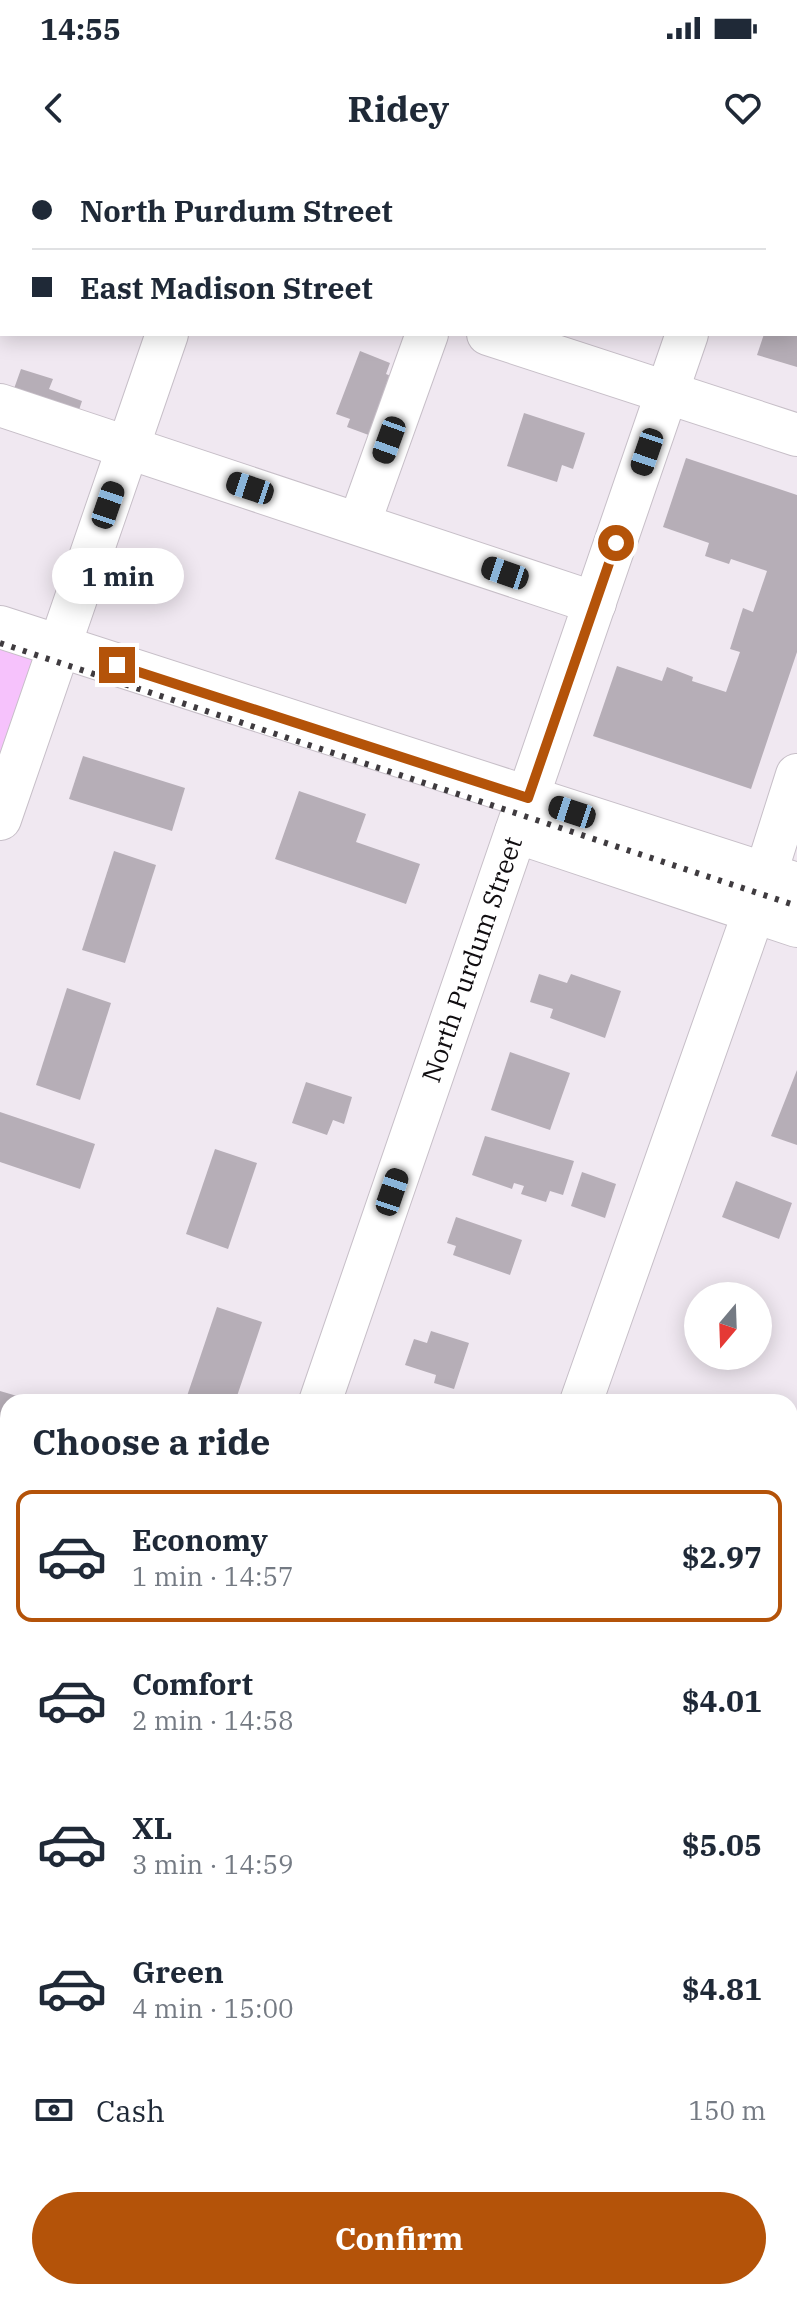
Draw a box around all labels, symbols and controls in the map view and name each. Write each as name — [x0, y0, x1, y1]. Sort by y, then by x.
text: 14:55 — [40, 9, 121, 48]
text: Ridey — [348, 85, 449, 132]
icon: back — [32, 86, 76, 130]
icon: heart — [721, 86, 765, 130]
text: North Purdum Street — [80, 191, 393, 230]
text: East Madison Street — [80, 268, 373, 307]
car — [370, 413, 408, 467]
car — [628, 425, 666, 479]
car — [223, 469, 277, 507]
car — [89, 478, 127, 532]
route start — [598, 525, 634, 561]
callout: 1 min — [51, 549, 183, 605]
car — [478, 554, 532, 592]
text: 1 min — [82, 559, 154, 593]
route end — [99, 647, 135, 683]
car — [545, 793, 599, 831]
street label: North Purdum Street — [413, 832, 529, 1086]
car — [373, 1165, 411, 1219]
north arrow — [684, 1282, 772, 1370]
map controls — [684, 1282, 772, 1370]
text: Choose a ride — [32, 1418, 271, 1465]
icon: car — [36, 1520, 108, 1592]
text: Economy — [132, 1520, 268, 1559]
text: $2.97 — [682, 1537, 762, 1576]
text: 1 min · 14:57 — [132, 1559, 294, 1593]
icon: car — [36, 1664, 108, 1736]
text: Comfort — [132, 1664, 253, 1703]
text: $4.01 — [682, 1681, 762, 1720]
text: 2 min · 14:58 — [132, 1703, 294, 1737]
icon: car — [36, 1808, 108, 1880]
text: XL — [132, 1808, 172, 1847]
text: $5.05 — [682, 1825, 762, 1864]
text: 3 min · 14:59 — [132, 1847, 294, 1881]
icon: car — [36, 1952, 108, 2024]
text: Green — [132, 1952, 224, 1991]
text: $4.81 — [682, 1969, 762, 2008]
text: 4 min · 15:00 — [132, 1991, 294, 2025]
icon: cash — [32, 2088, 76, 2132]
text: Cash — [96, 2091, 165, 2130]
text: 150 m — [688, 2093, 766, 2127]
button: Confirm — [32, 2192, 766, 2284]

